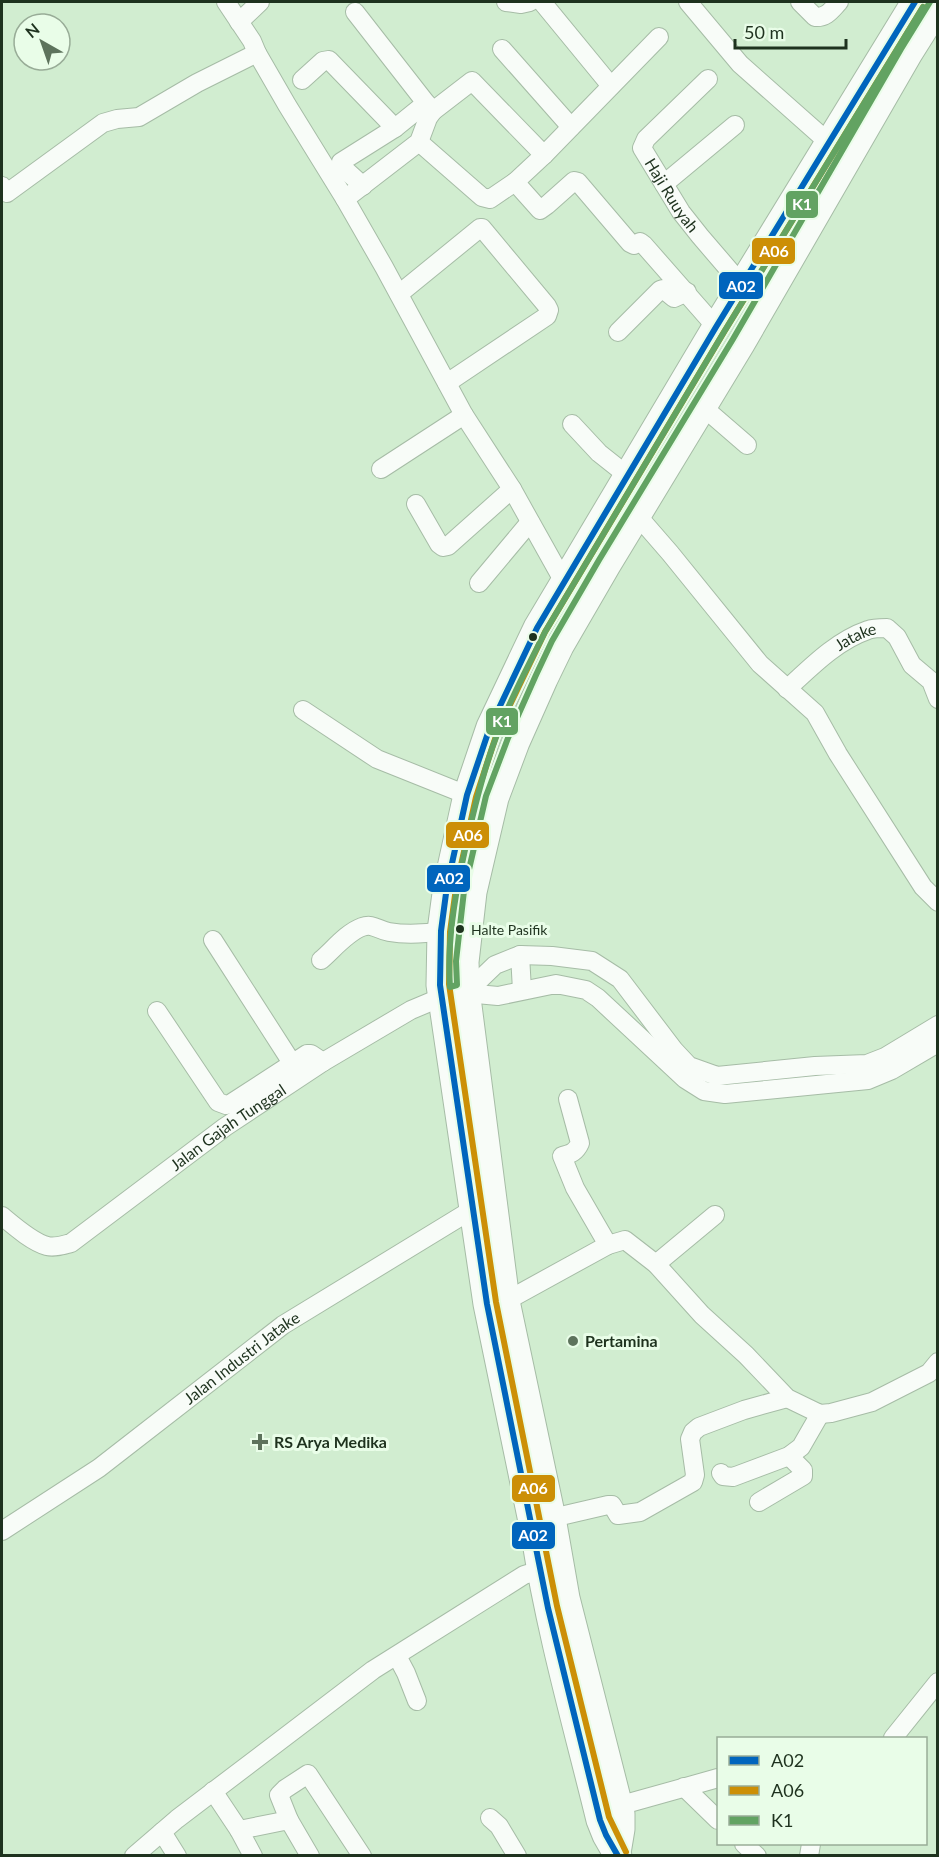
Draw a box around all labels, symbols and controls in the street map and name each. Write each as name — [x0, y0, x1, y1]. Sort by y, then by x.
north arrow — [12, 12, 72, 72]
scale bar — [735, 12, 846, 50]
text: N — [21, 19, 43, 41]
text: 50 m — [744, 21, 784, 43]
street label: Haji Ruuyah — [641, 155, 703, 236]
line badge: K1 — [785, 190, 819, 219]
text: K1 — [792, 194, 812, 213]
line badge: A06 — [751, 237, 796, 265]
text: A06 — [758, 241, 789, 260]
line badge: A02 — [718, 271, 764, 300]
text: A02 — [725, 276, 756, 295]
street label: Jatake — [831, 618, 878, 654]
unlabelled marker — [527, 631, 539, 643]
line badge: K1 — [485, 707, 519, 736]
text: K1 — [492, 711, 512, 730]
line badge: A06 — [445, 821, 490, 849]
text: A06 — [452, 825, 483, 844]
line badge: A02 — [426, 864, 471, 893]
text: A02 — [433, 868, 464, 887]
place label: Halte Pasifik — [471, 921, 548, 938]
marker: Halte Pasifik — [454, 923, 466, 935]
street label: Jalan Gajah Tunggal — [166, 1079, 289, 1174]
street label: Jalan Industri Jatake — [180, 1307, 303, 1408]
place label: Pertamina — [585, 1331, 658, 1350]
marker: Pertamina — [566, 1334, 580, 1348]
place label: RS Arya Medika — [274, 1432, 387, 1451]
marker: RS Arya Medika — [251, 1433, 269, 1451]
line badge: A06 — [511, 1474, 556, 1503]
text: A06 — [517, 1478, 548, 1497]
line badge: A02 — [511, 1521, 556, 1550]
text: A02 — [517, 1525, 548, 1544]
legend — [717, 1737, 927, 1845]
text: A02 — [771, 1749, 804, 1771]
text: A06 — [771, 1779, 804, 1801]
text: K1 — [771, 1809, 793, 1831]

